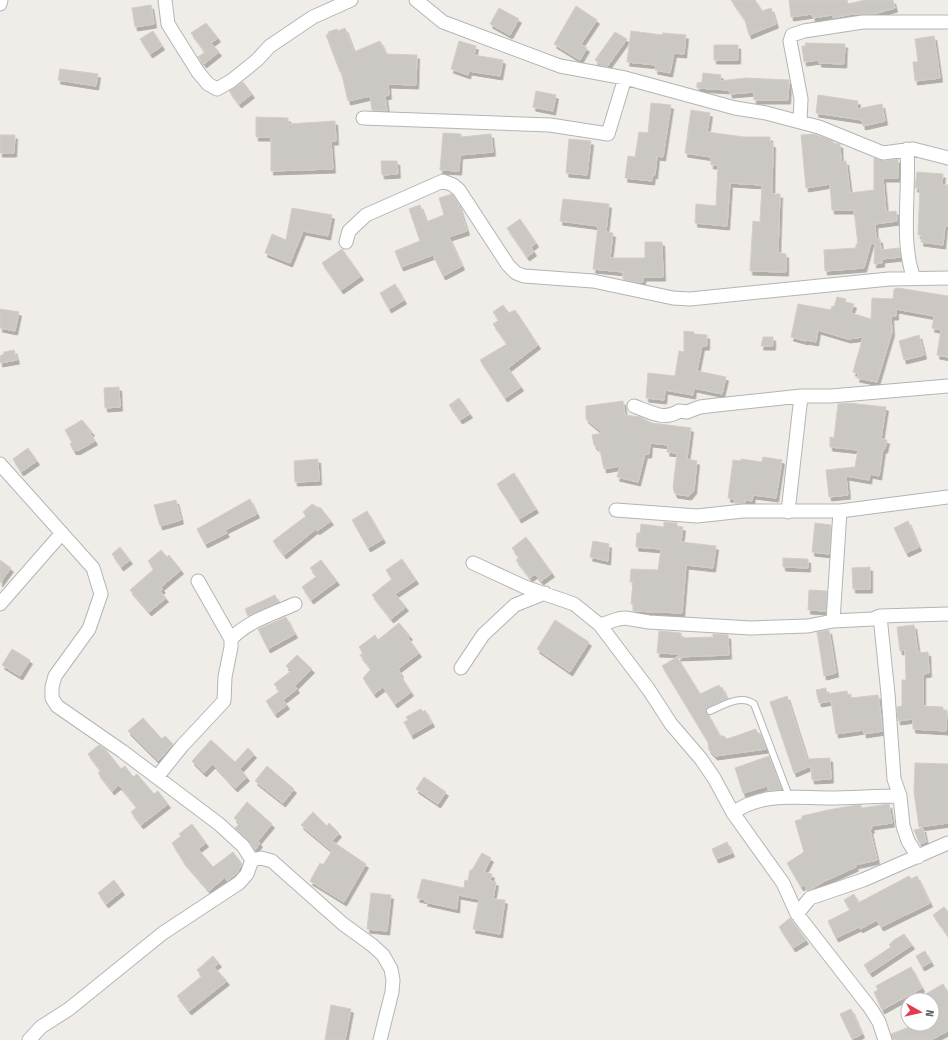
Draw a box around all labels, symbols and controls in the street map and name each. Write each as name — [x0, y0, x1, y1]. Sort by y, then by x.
north arrow — [900, 992, 940, 1032]
text: N — [923, 1009, 936, 1017]

